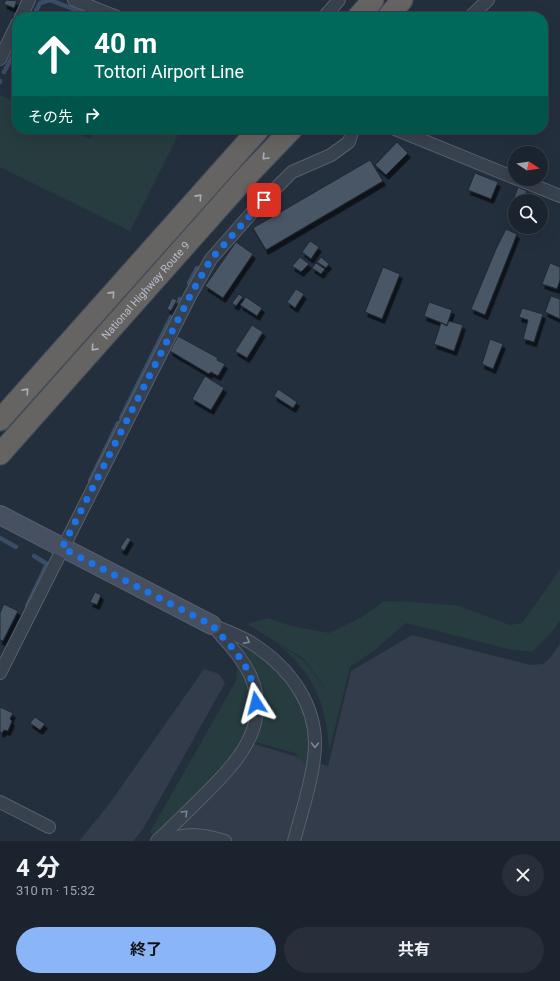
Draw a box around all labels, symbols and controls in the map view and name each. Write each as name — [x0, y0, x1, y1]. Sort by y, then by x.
text: 40 m — [94, 27, 157, 60]
icon: ahead — [28, 28, 80, 80]
text: Tottori Airport Line — [94, 61, 244, 82]
icon: right — [81, 104, 103, 126]
text: その先 — [28, 108, 73, 126]
north arrow — [508, 146, 548, 186]
map controls — [508, 146, 548, 234]
one-way arrow — [262, 152, 270, 160]
pin — [247, 183, 281, 217]
icon: arrive — [253, 189, 275, 211]
one-way arrow — [194, 194, 201, 202]
button: search — [508, 194, 548, 234]
street label: National Highway Route 9 — [99, 239, 193, 342]
one-way arrow — [108, 291, 115, 299]
one-way arrow — [92, 343, 99, 351]
one-way arrow — [21, 388, 29, 396]
one-way arrow — [243, 637, 251, 644]
position arrow — [235, 682, 277, 724]
one-way arrow — [311, 742, 319, 748]
one-way arrow — [180, 811, 188, 818]
text: 4 分 — [16, 854, 60, 882]
button: close — [502, 854, 544, 896]
text: 310 m · 15:32 — [16, 883, 95, 898]
button: 終了 — [16, 927, 276, 973]
button: 共有 — [284, 927, 544, 973]

